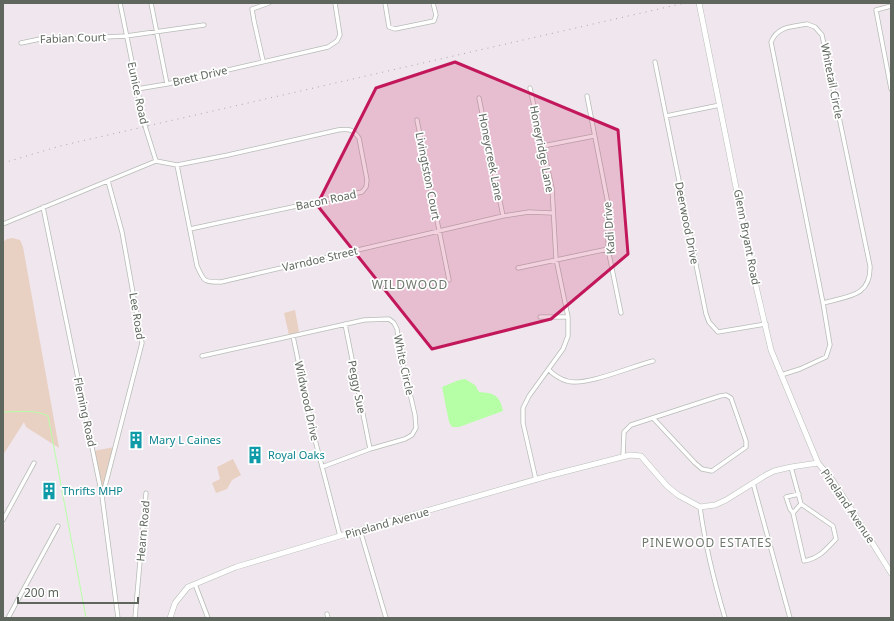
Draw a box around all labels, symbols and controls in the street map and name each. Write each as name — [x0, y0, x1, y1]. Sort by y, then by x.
street label: Fabian Court — [40, 29, 106, 46]
street label: Whitetail Circle — [818, 42, 847, 120]
street label: Eunice Road — [125, 60, 152, 125]
street label: Brett Drive — [171, 62, 229, 89]
street label: Honeyridge Lane — [527, 104, 558, 194]
street label: Honeycreek Lane — [476, 112, 507, 202]
street label: Livingtston Court — [413, 131, 444, 221]
street label: Deerwood Drive — [672, 180, 703, 265]
street label: Bacon Road — [294, 186, 357, 213]
street label: Glenn Bryant Road — [731, 188, 764, 286]
street label: Kadi Drive — [599, 201, 618, 255]
street label: Varndoe Street — [281, 243, 359, 274]
district label: WILDWOOD — [372, 276, 448, 293]
street label: Lee Road — [126, 291, 149, 341]
street label: White Circle — [391, 333, 418, 396]
street label: Wildwood Drive — [292, 359, 323, 442]
street label: Peggy Sue — [345, 359, 370, 415]
street label: Fleming Road — [71, 376, 100, 448]
building icon: Mary L Caines — [126, 430, 146, 450]
place label: Mary L Caines — [149, 432, 221, 447]
building icon: Royal Oaks — [245, 445, 265, 465]
place label: Royal Oaks — [268, 447, 325, 462]
street label: Pineland Avenue — [818, 466, 879, 546]
building icon: Thrifts MHP — [39, 481, 59, 501]
place label: Thrifts MHP — [62, 483, 123, 498]
street label: Hearn Road — [132, 500, 153, 562]
street label: Pineland Avenue — [343, 503, 431, 542]
district label: PINEWOOD ESTATES — [642, 534, 772, 551]
scale bar — [18, 579, 138, 605]
text: 200 m — [24, 584, 59, 601]

